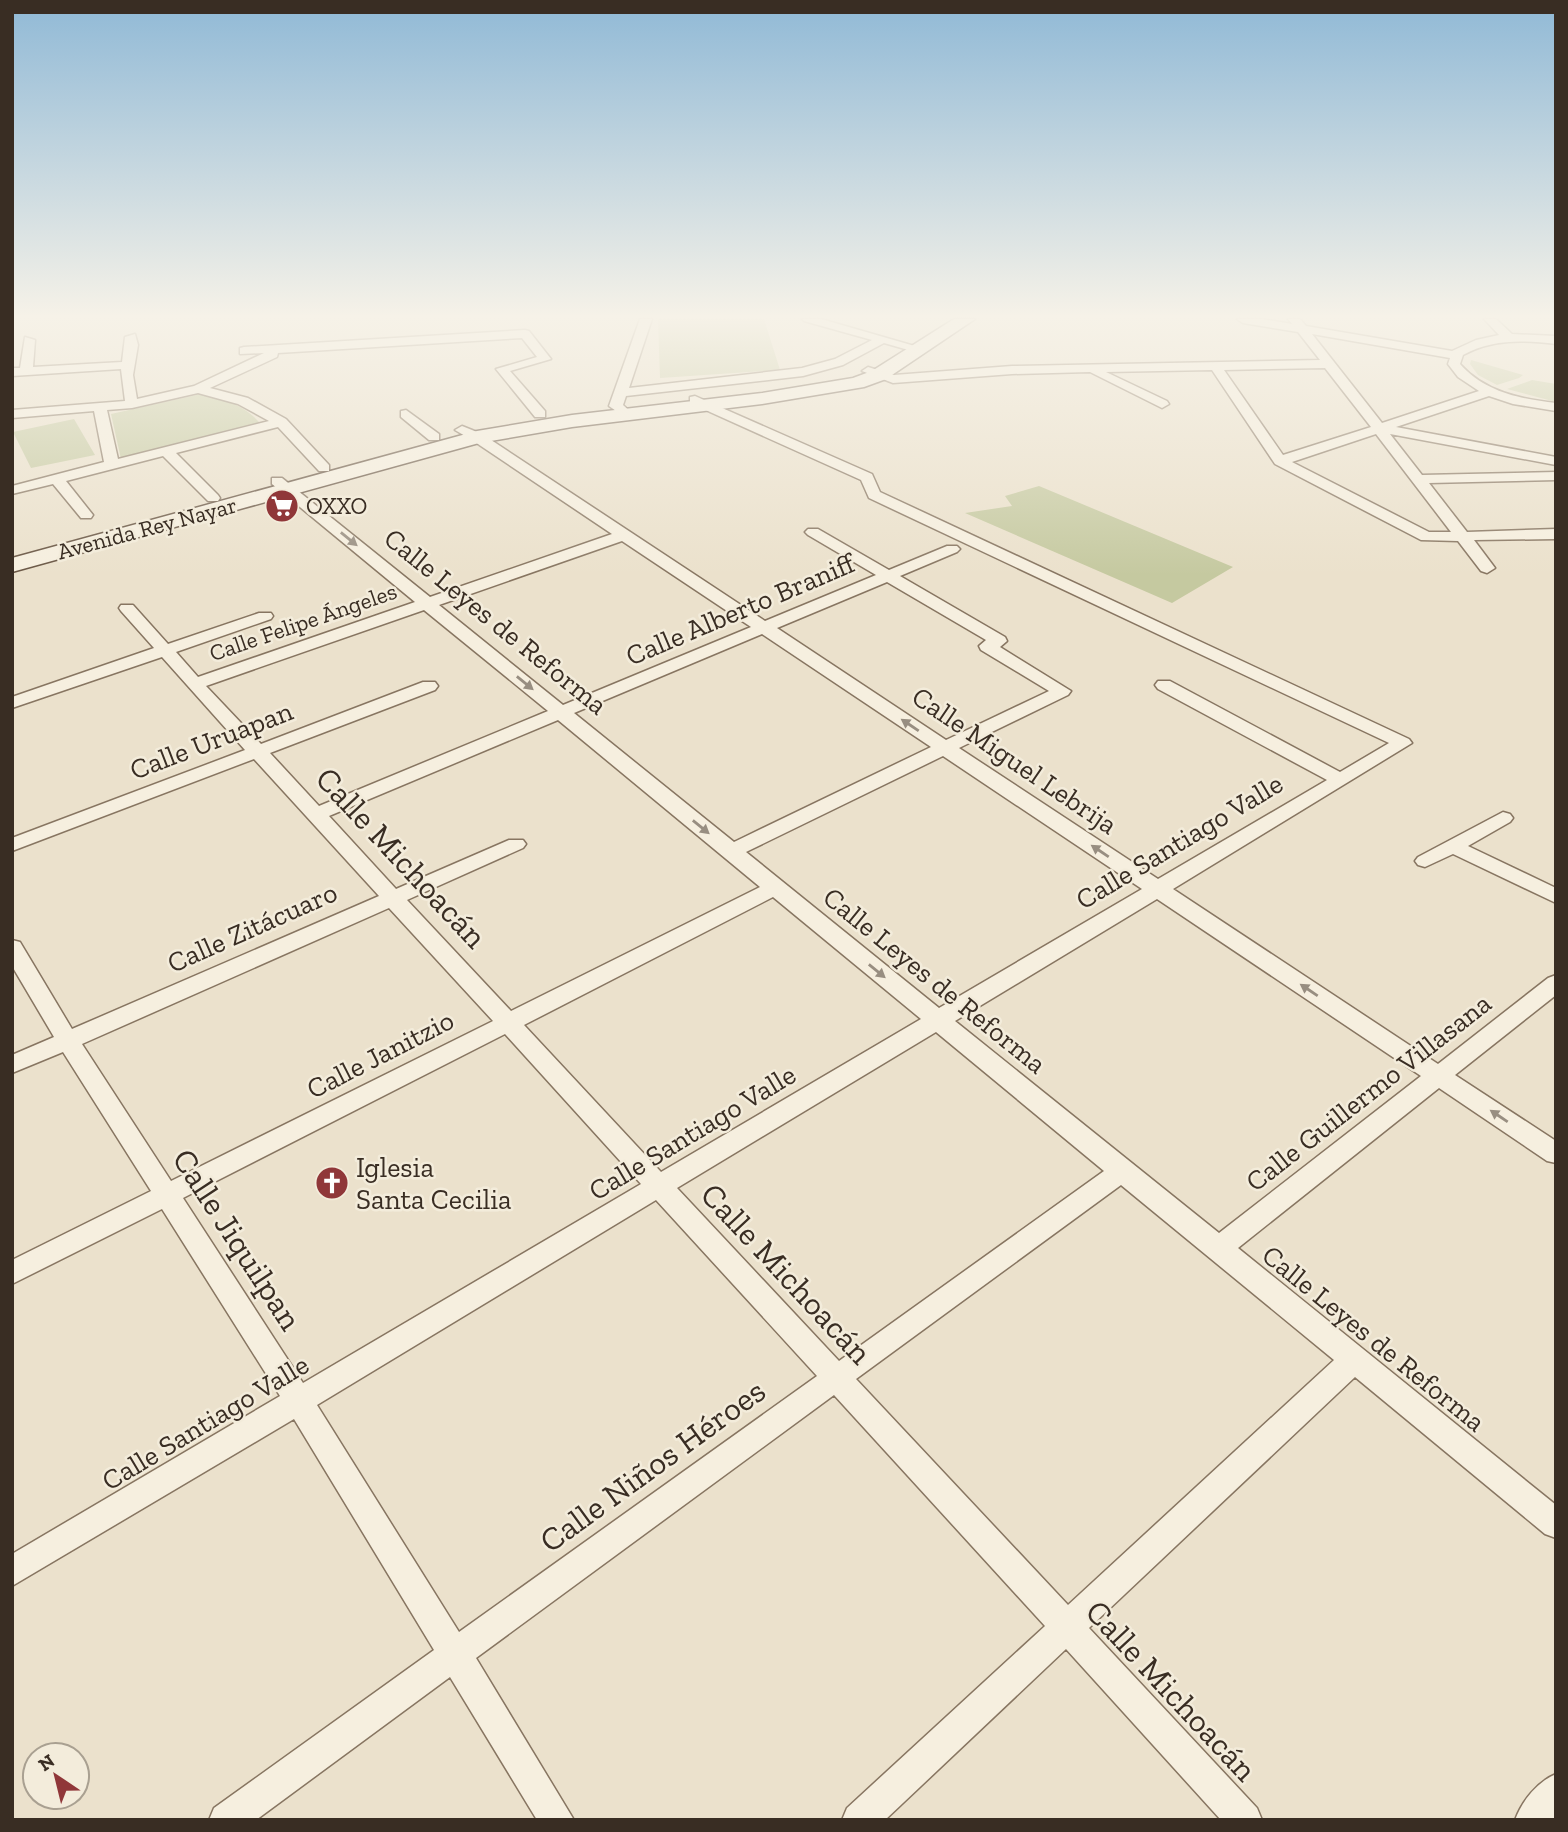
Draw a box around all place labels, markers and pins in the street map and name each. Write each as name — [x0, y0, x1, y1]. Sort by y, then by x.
supermarket icon: OXXO — [263, 487, 301, 525]
place label: OXXO — [306, 492, 367, 520]
place label: Iglesia Santa Cecilia — [356, 1151, 512, 1216]
church icon: Iglesia Santa Cecilia — [313, 1164, 351, 1202]

